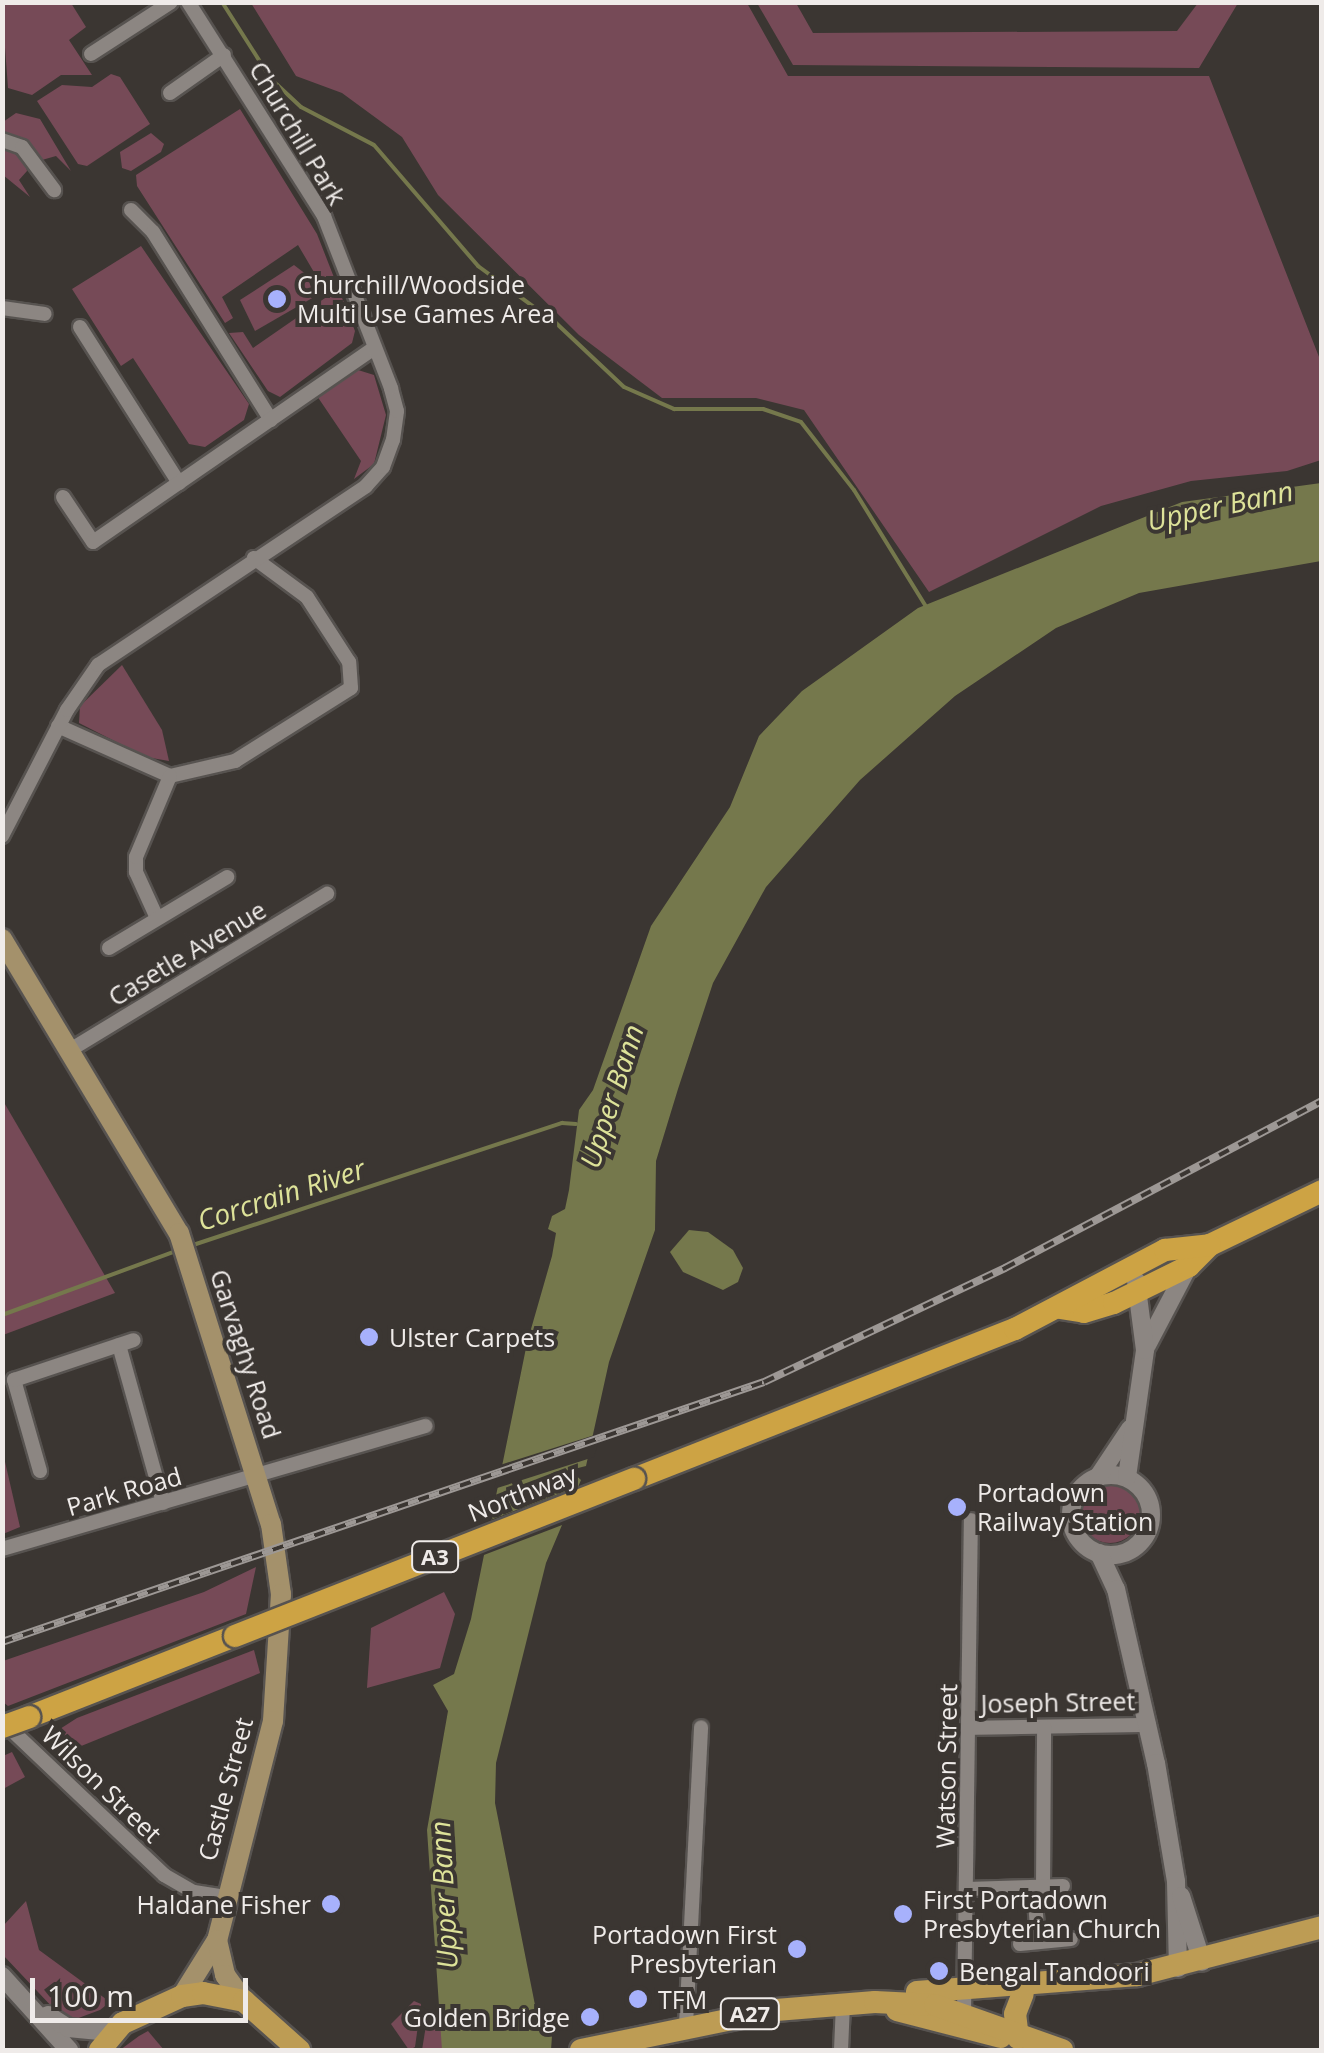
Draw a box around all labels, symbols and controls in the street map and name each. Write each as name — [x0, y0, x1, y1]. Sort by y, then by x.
street label: Churchill Park — [244, 56, 352, 210]
place label: Churchill/Woodside Multi Use Games Area — [297, 270, 555, 329]
marker: Churchill/Woodside Multi Use Games Area — [266, 288, 288, 310]
water label: Upper Bann — [1144, 473, 1296, 537]
street label: Casetle Avenue — [103, 894, 271, 1012]
water label: Upper Bann — [572, 1020, 650, 1172]
water label: Corcrain River — [193, 1151, 369, 1237]
street label: Garvaghy Road — [205, 1266, 287, 1442]
place label: Ulster Carpets — [389, 1322, 555, 1352]
marker: Ulster Carpets — [358, 1326, 380, 1348]
street label: Northway — [463, 1459, 581, 1527]
street label: Park Road — [63, 1460, 185, 1522]
place label: Portadown Railway Station — [977, 1478, 1153, 1537]
marker: Portadown Railway Station — [946, 1496, 968, 1518]
road number: A3 — [410, 1540, 460, 1574]
street label: Watson Street — [930, 1684, 962, 1848]
street label: Joseph Street — [980, 1686, 1136, 1718]
street label: Castle Street — [191, 1714, 259, 1864]
street label: Wilson Street — [36, 1720, 168, 1848]
water label: Upper Bann — [422, 1820, 464, 1970]
place label: First Portadown Presbyterian Church — [923, 1885, 1161, 1944]
place label: Haldane Fisher — [137, 1889, 311, 1919]
marker: Haldane Fisher — [320, 1893, 342, 1915]
marker: First Portadown Presbyterian Church — [892, 1903, 914, 1925]
place label: Portadown First Presbyterian — [592, 1920, 777, 1979]
marker: Portadown First Presbyterian — [786, 1938, 808, 1960]
place label: Bengal Tandoori — [959, 1956, 1150, 1986]
scale bar — [35, 1958, 252, 2020]
marker: Bengal Tandoori — [928, 1960, 950, 1982]
text: 100 m — [47, 1975, 134, 2016]
place label: TFM — [658, 1984, 707, 2014]
marker: TFM — [627, 1988, 649, 2010]
road number: A27 — [718, 1997, 782, 2031]
place label: Golden Bridge — [404, 2002, 570, 2032]
marker: Golden Bridge — [579, 2006, 601, 2028]

